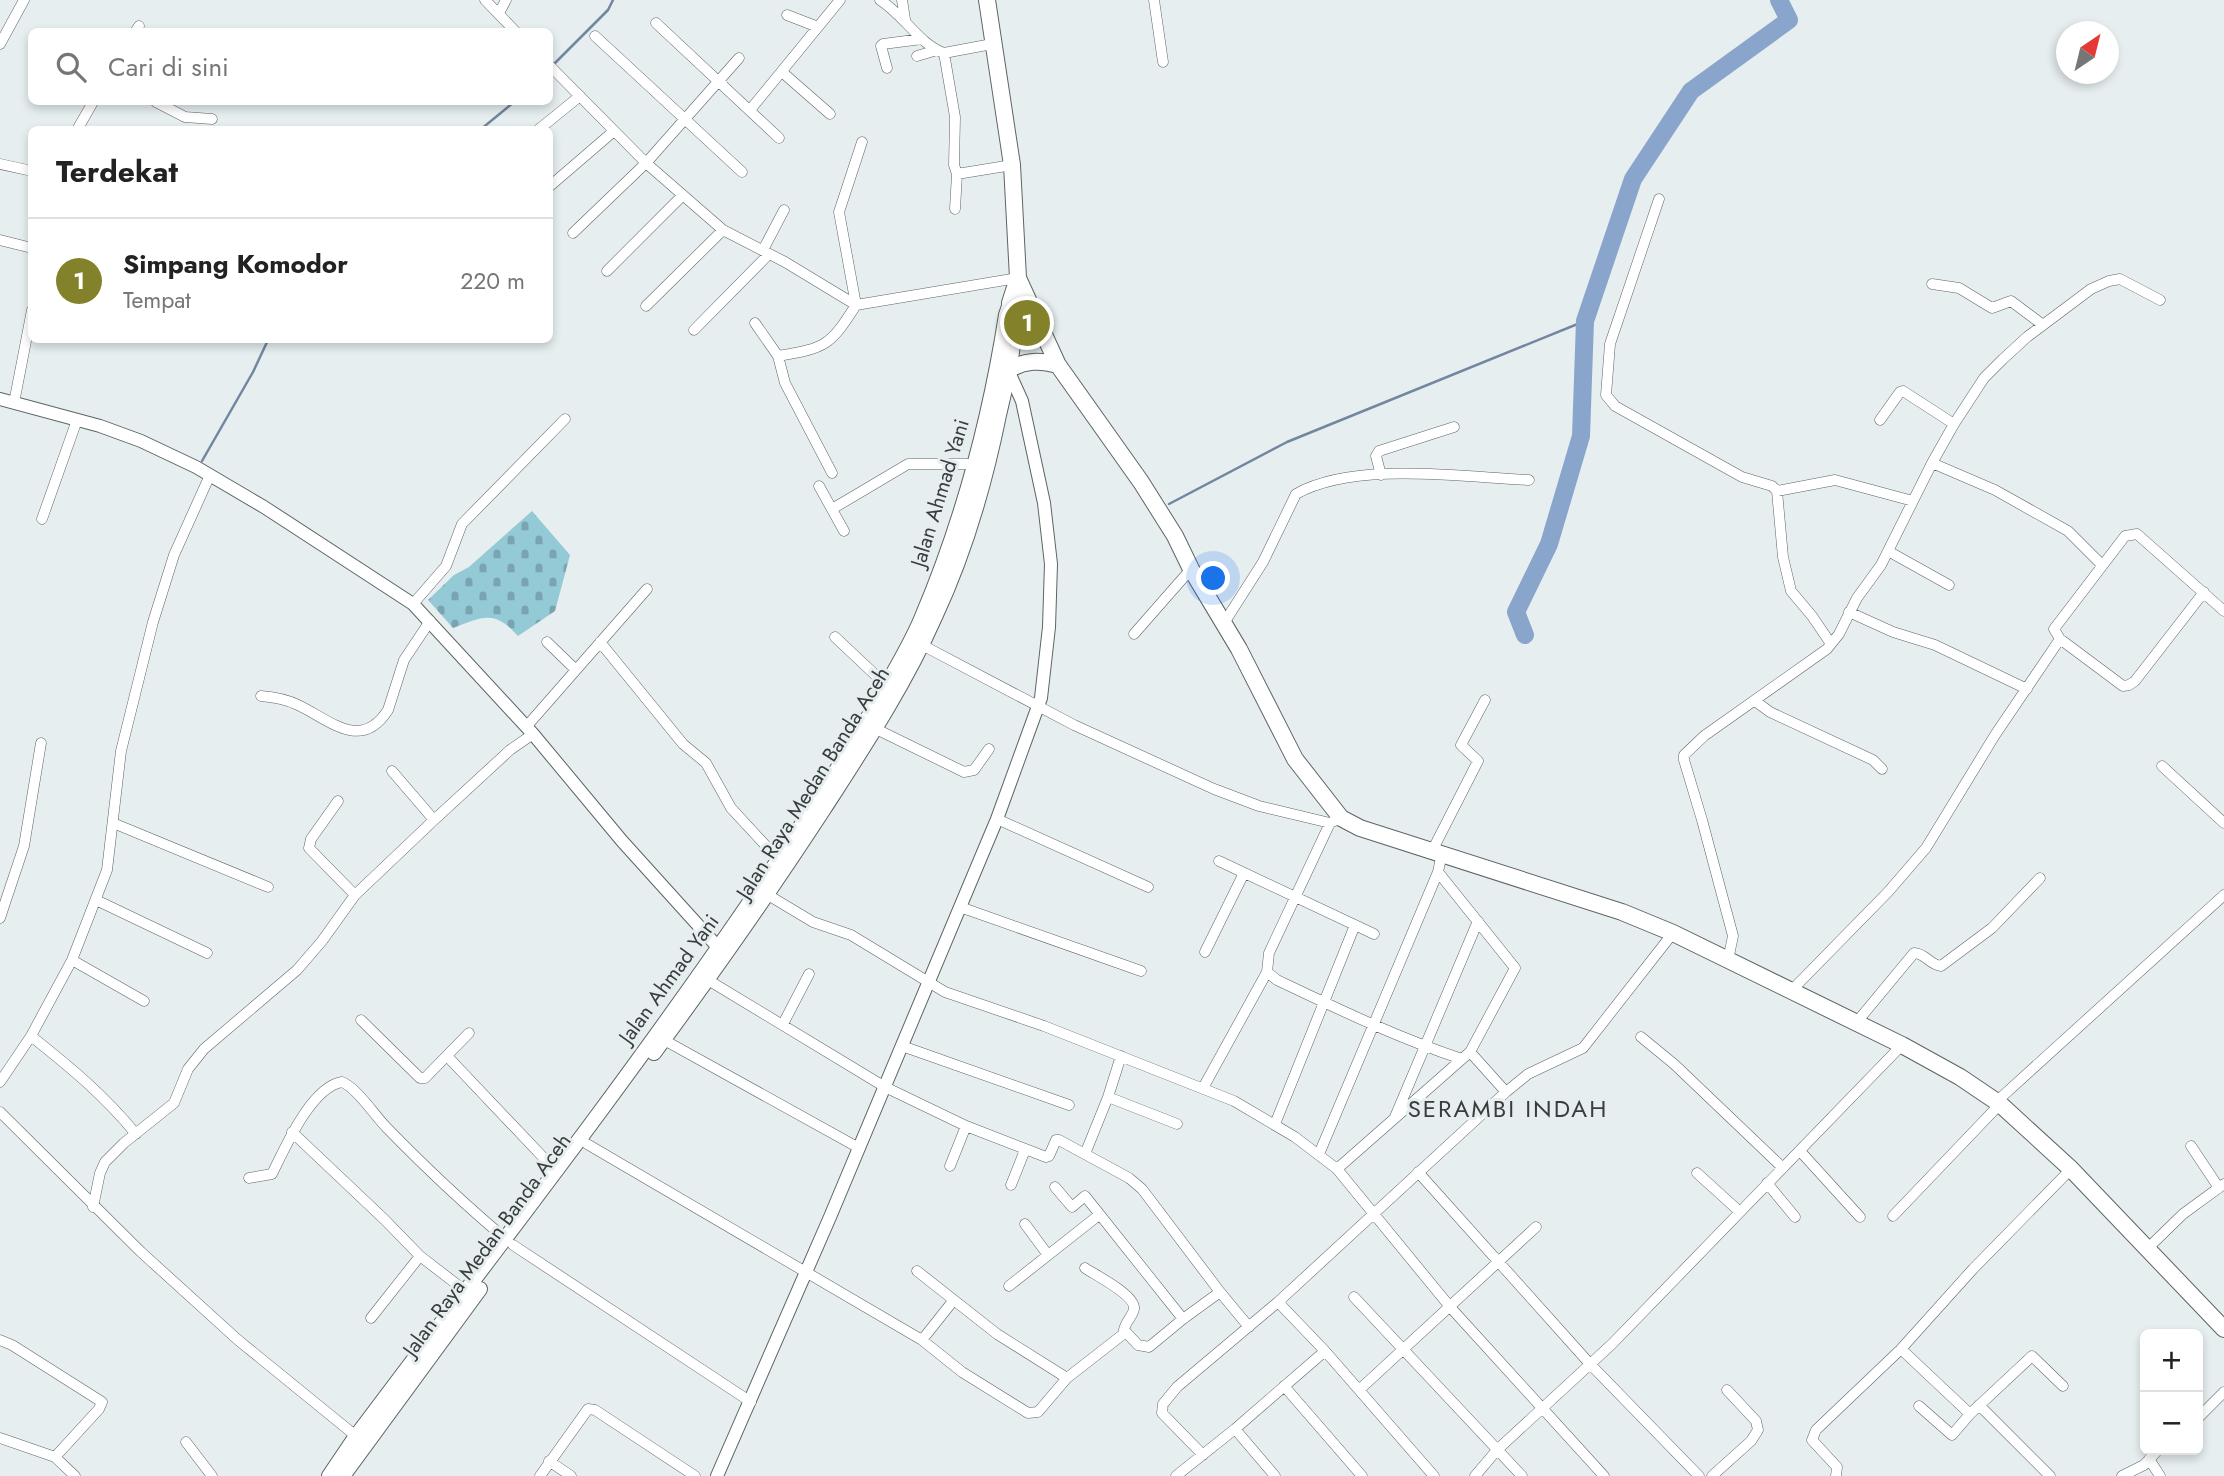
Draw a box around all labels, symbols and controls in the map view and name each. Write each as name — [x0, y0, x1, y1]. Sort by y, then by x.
north arrow — [2056, 21, 2119, 84]
search box — [28, 28, 553, 105]
icon: search — [52, 48, 90, 86]
text: Cari di sini — [108, 48, 229, 86]
text: Terdekat — [56, 150, 178, 193]
text: Simpang Komodor — [123, 245, 348, 283]
text: 1 — [73, 264, 85, 298]
text: 220 m — [460, 264, 525, 298]
text: Tempat — [123, 283, 191, 317]
pin: 1 — [1004, 297, 1050, 349]
street label: Jalan Ahmad Yani — [902, 415, 977, 574]
your location — [1196, 561, 1230, 595]
street label: Jalan Raya Medan Banda Aceh — [727, 661, 897, 908]
street label: Jalan Ahmad Yani — [610, 908, 726, 1052]
district label: SERAMBI INDAH — [1408, 1091, 1608, 1126]
street label: Jalan Raya Medan Banda Aceh — [394, 1127, 578, 1365]
map controls — [2140, 1329, 2203, 1455]
button: + — [2140, 1329, 2203, 1392]
button: − — [2140, 1392, 2203, 1455]

